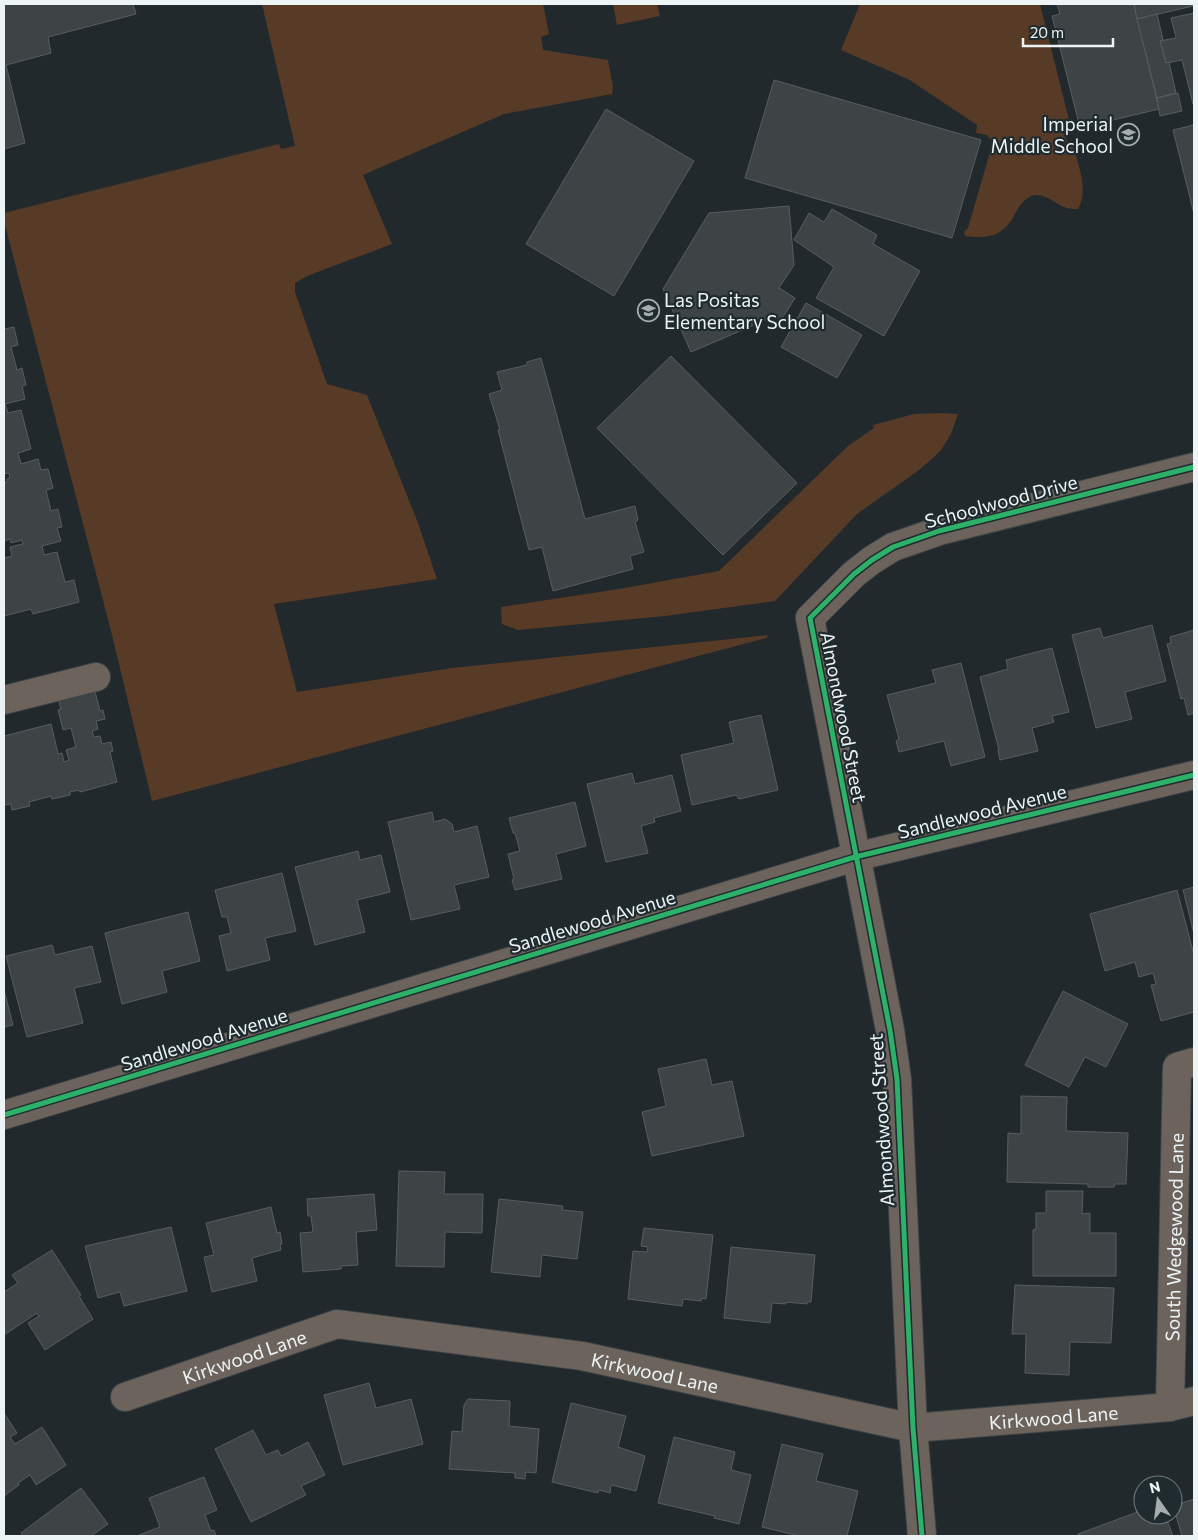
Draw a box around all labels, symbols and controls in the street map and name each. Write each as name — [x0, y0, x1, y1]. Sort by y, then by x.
scale bar — [1023, 15, 1113, 47]
text: 20 m — [1030, 23, 1064, 41]
place label: Imperial Middle School — [991, 112, 1113, 157]
school or university icon: Imperial Middle School — [1117, 122, 1141, 146]
place label: Las Positas Elementary School — [664, 288, 825, 333]
school or university icon: Las Positas Elementary School — [636, 298, 660, 322]
street label: Schoolwood Drive — [922, 470, 1080, 532]
street label: Almondwood Street — [816, 630, 872, 805]
street label: Sandlewood Avenue — [895, 779, 1069, 843]
street label: Sandlewood Avenue — [506, 885, 678, 957]
street label: Sandlewood Avenue — [118, 1003, 290, 1075]
street label: Almondwood Street — [863, 1032, 899, 1207]
street label: South Wedgewood Lane — [1160, 1133, 1187, 1341]
street label: Kirkwood Lane — [179, 1324, 309, 1388]
street label: Kirkwood Lane — [589, 1347, 721, 1397]
street label: Kirkwood Lane — [988, 1400, 1119, 1433]
north arrow — [1133, 1475, 1183, 1525]
text: N — [1148, 1477, 1162, 1496]

